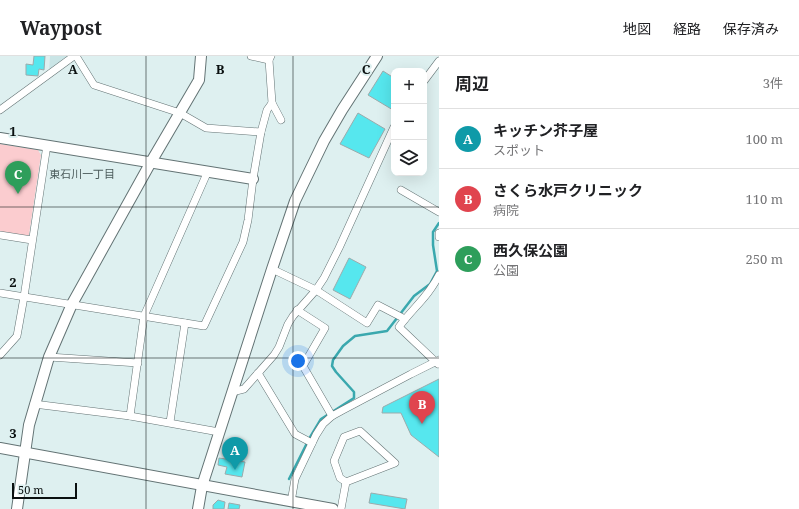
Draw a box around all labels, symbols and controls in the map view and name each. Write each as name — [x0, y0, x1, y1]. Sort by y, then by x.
text: Waypost — [20, 15, 102, 41]
text: 地図 — [623, 19, 651, 38]
text: 経路 — [673, 19, 701, 38]
text: 保存済み — [723, 19, 779, 38]
text: A — [68, 60, 78, 78]
text: B — [216, 60, 225, 78]
text: C — [362, 60, 371, 78]
map controls — [391, 68, 427, 176]
button: + — [391, 68, 427, 104]
text: 周辺 — [455, 72, 489, 95]
text: 3件 — [763, 74, 783, 92]
button: − — [391, 104, 427, 140]
text: キッチン芥子屋 — [493, 120, 598, 140]
text: 1 — [9, 122, 17, 140]
text: A — [463, 130, 473, 148]
text: 100 m — [746, 130, 783, 148]
button: layers — [391, 140, 427, 176]
text: スポット — [493, 141, 545, 159]
pin: C — [5, 161, 31, 194]
district label: 東石川一丁目 — [49, 166, 115, 181]
text: さくら水戸クリニック — [493, 180, 643, 200]
text: B — [464, 190, 472, 208]
text: 110 m — [746, 190, 783, 208]
text: 病院 — [493, 201, 519, 219]
text: 西久保公園 — [493, 240, 568, 260]
text: C — [464, 250, 472, 268]
text: 250 m — [746, 250, 783, 268]
text: 公園 — [493, 261, 519, 279]
text: 2 — [9, 273, 17, 291]
your location — [288, 351, 308, 371]
pin: B — [409, 391, 435, 424]
text: 3 — [9, 424, 17, 442]
pin: A — [222, 437, 248, 470]
scale bar — [12, 481, 77, 500]
text: 50 m — [18, 482, 44, 497]

